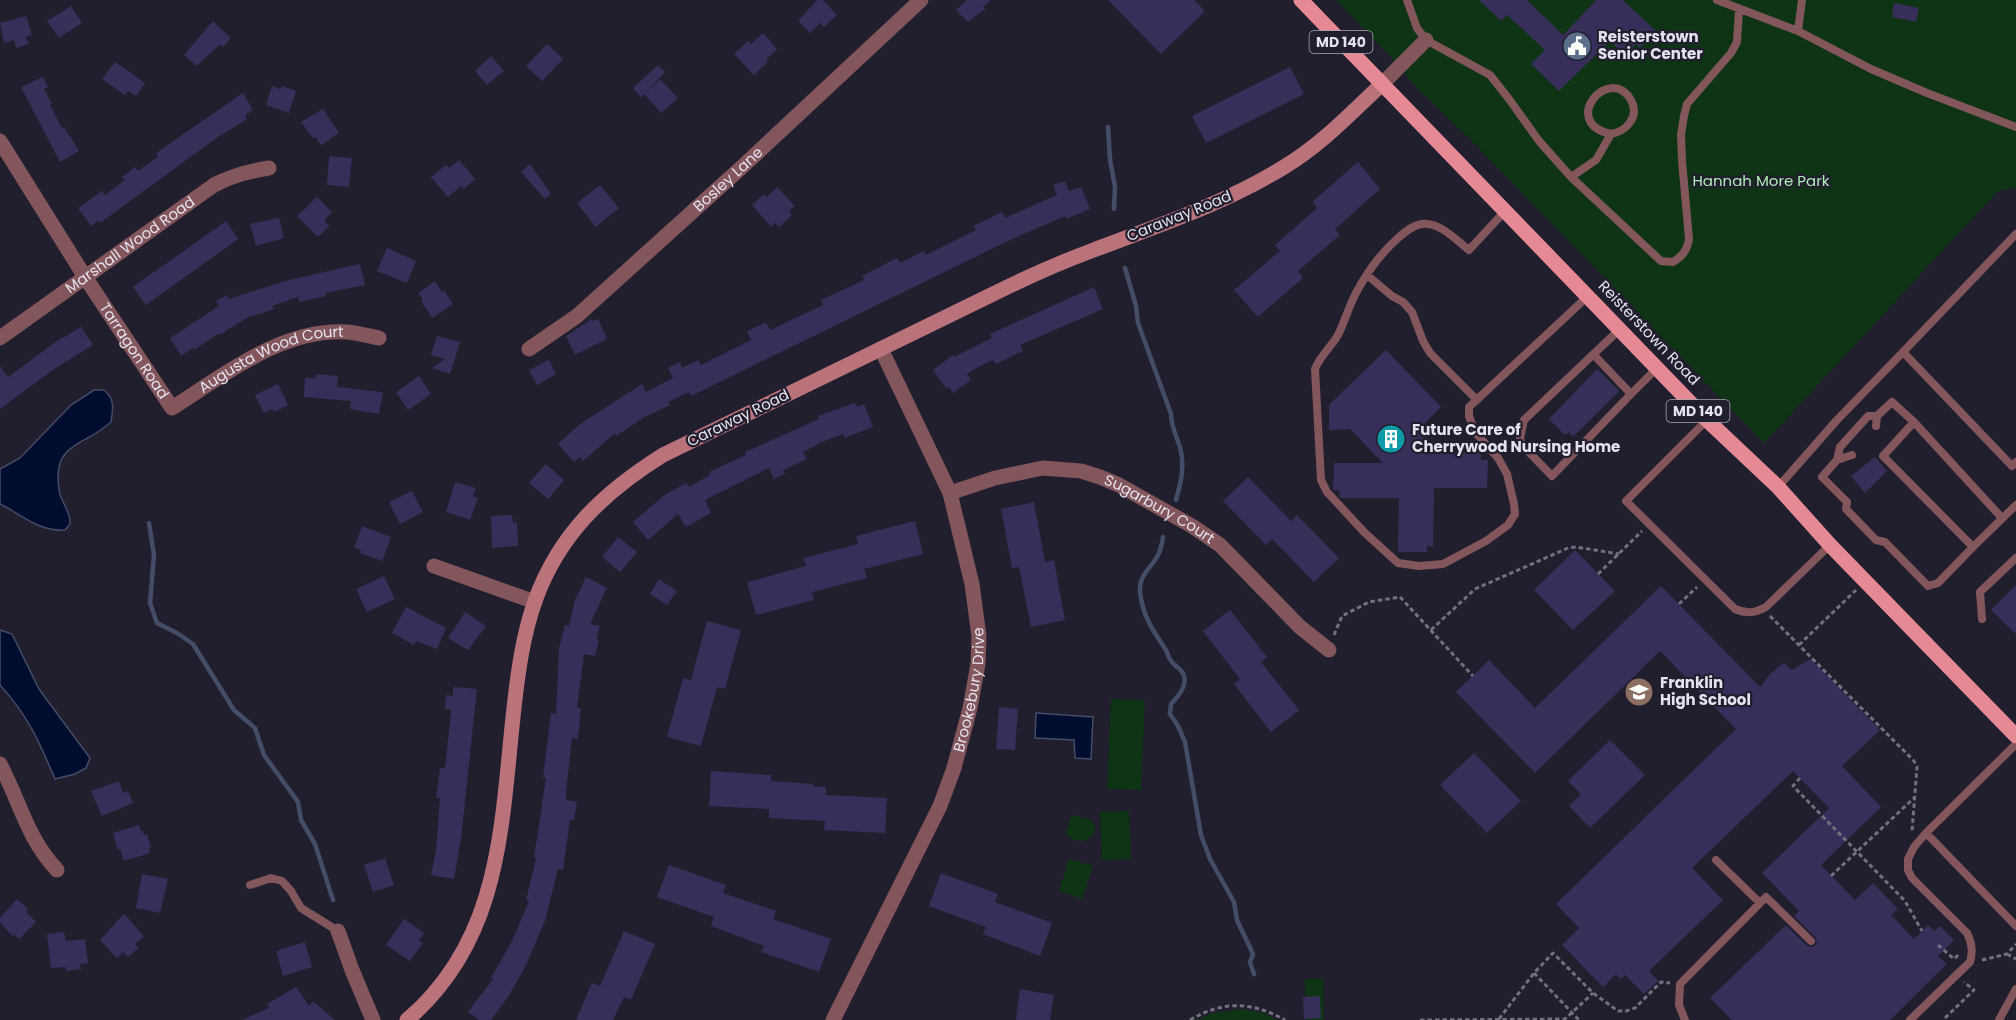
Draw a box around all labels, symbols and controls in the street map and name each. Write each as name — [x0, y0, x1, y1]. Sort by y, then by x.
place label: Reisterstown Senior Center — [1598, 26, 1703, 64]
public building icon: Reisterstown Senior Center — [1561, 30, 1593, 62]
road number: MD 140 — [1310, 31, 1372, 53]
street label: Bosley Lane — [688, 142, 767, 216]
park label: Hannah More Park — [1692, 170, 1830, 191]
street label: Caraway Road — [1123, 185, 1234, 246]
street label: Marshall Wood Road — [61, 191, 199, 298]
street label: Reisterstown Road — [1594, 276, 1705, 390]
street label: Tarragon Road — [95, 298, 174, 403]
street label: Augusta Wood Court — [194, 321, 344, 398]
street label: Caraway Road — [683, 384, 792, 451]
road number: MD 140 — [1666, 400, 1730, 422]
place label: Future Care of Cherrywood Nursing Home — [1412, 419, 1620, 457]
building icon: Future Care of Cherrywood Nursing Home — [1375, 423, 1407, 455]
street label: Sugarbury Court — [1101, 469, 1219, 548]
street label: Brookebury Drive — [948, 626, 989, 754]
place label: Franklin High School — [1660, 672, 1751, 710]
school or university icon: Franklin High School — [1623, 676, 1655, 708]

